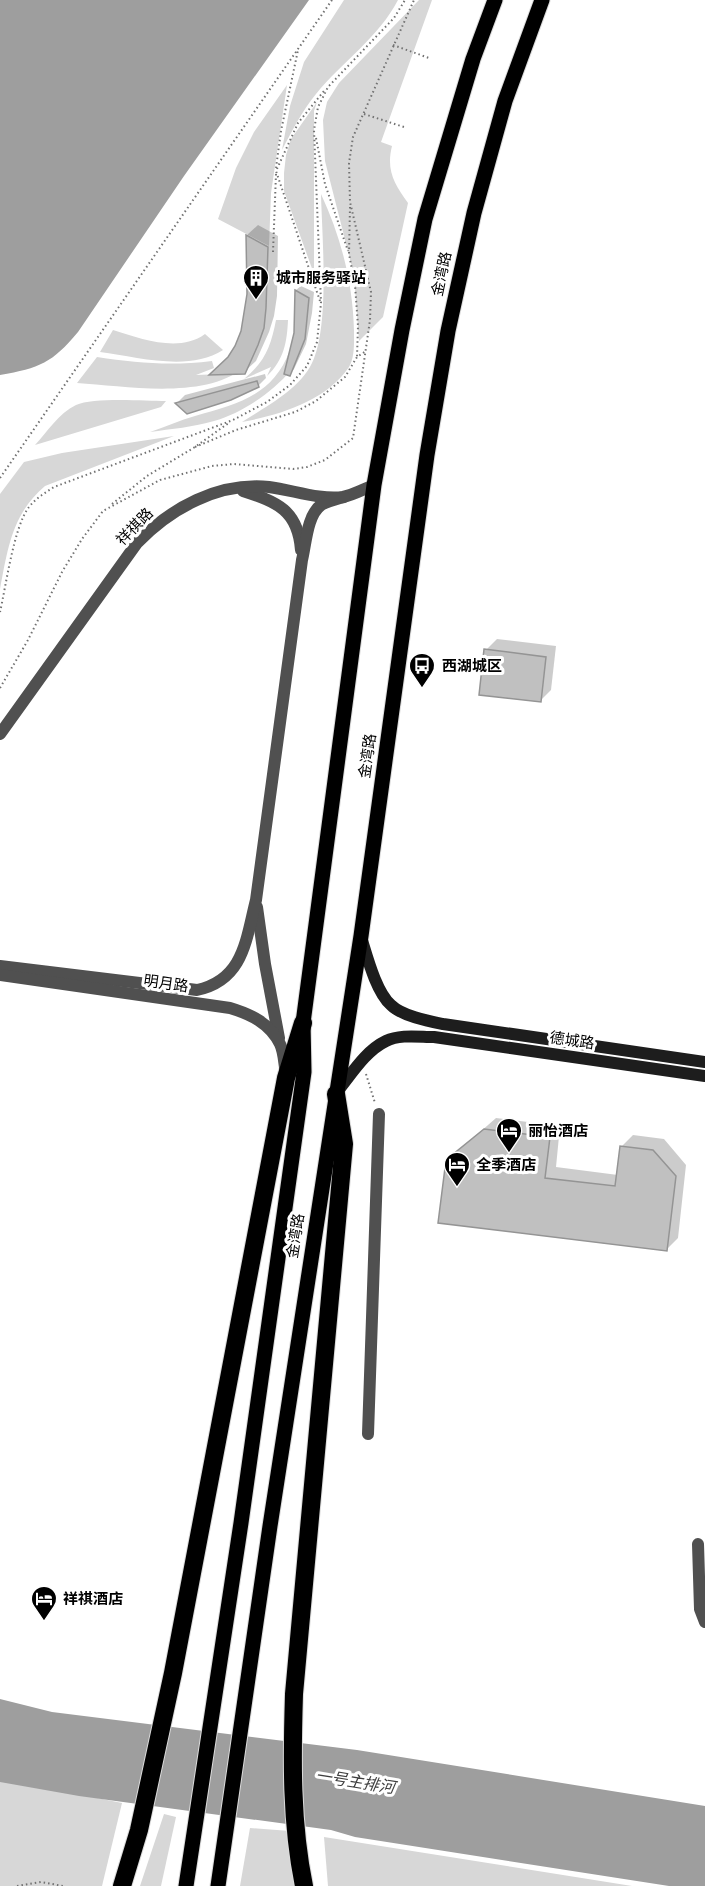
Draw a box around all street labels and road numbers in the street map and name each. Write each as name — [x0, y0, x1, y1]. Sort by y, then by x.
street label: 金湾路 — [427, 250, 457, 298]
street label: 祥祺路 — [112, 504, 158, 550]
street label: 金湾路 — [354, 732, 382, 780]
street label: 明月路 — [142, 970, 190, 998]
street label: 德城路 — [548, 1027, 596, 1055]
street label: 金湾路 — [282, 1212, 310, 1260]

